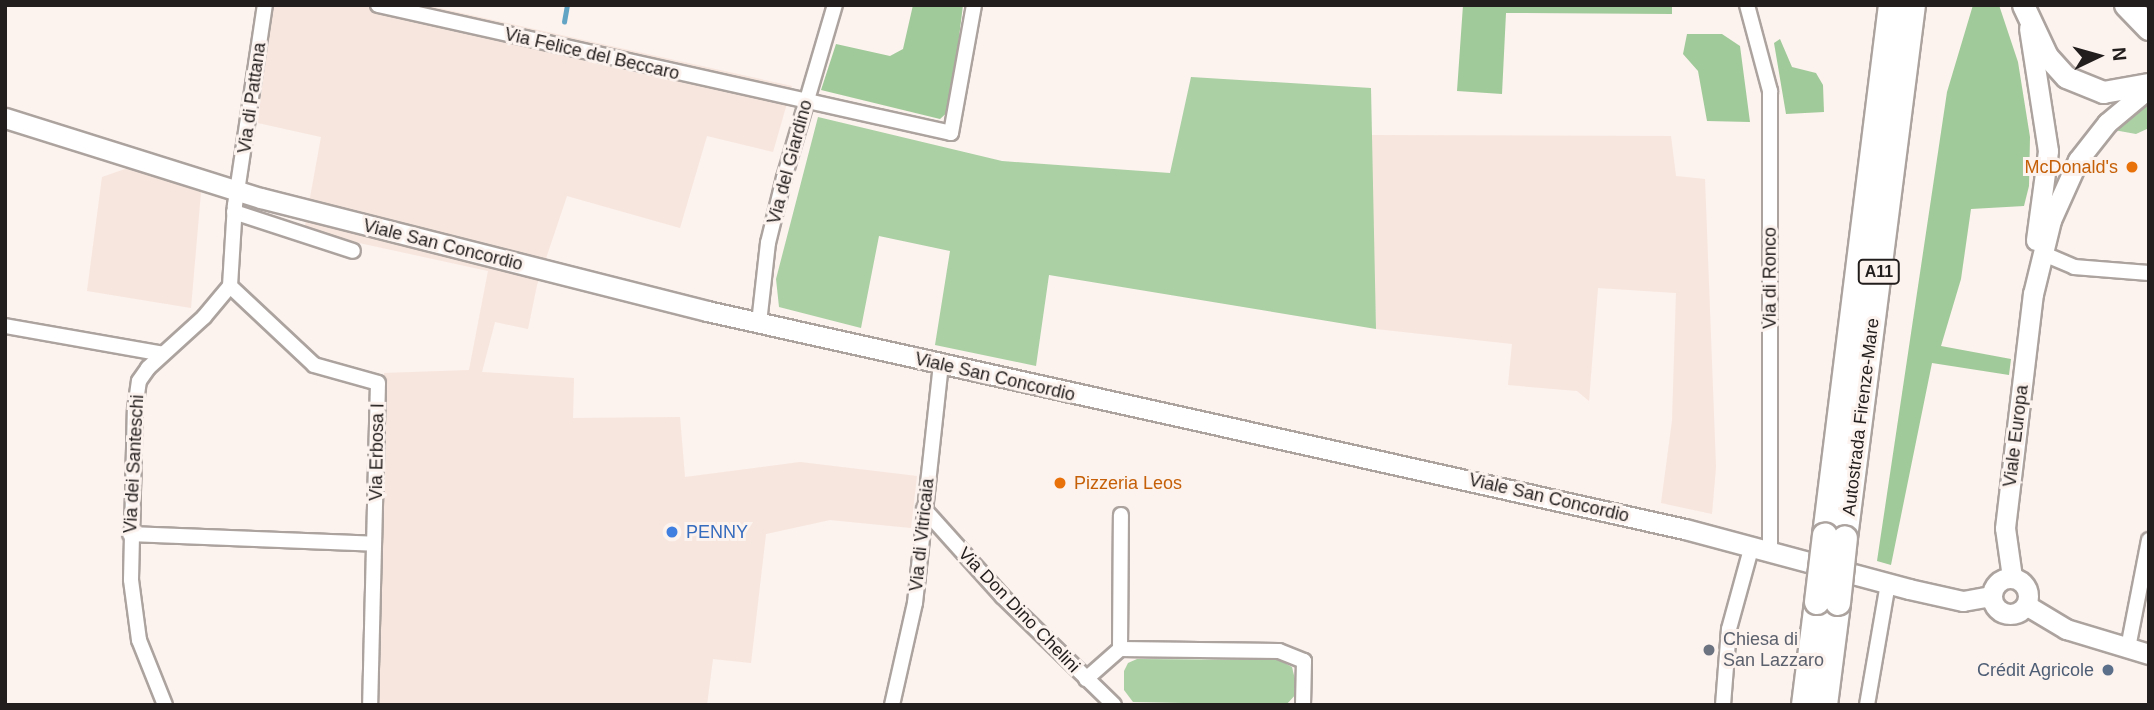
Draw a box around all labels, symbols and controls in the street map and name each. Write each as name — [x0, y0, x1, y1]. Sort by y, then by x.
north arrow — [2063, 21, 2133, 91]
street label: Via Felice del Beccaro — [502, 23, 682, 85]
street label: Via di Pattana — [234, 41, 270, 155]
text: N — [2108, 46, 2130, 62]
street label: Via del Giardino — [763, 98, 817, 226]
place label: McDonald's — [2025, 156, 2118, 178]
marker: McDonald's — [2124, 159, 2140, 175]
street label: Viale San Concordio — [361, 215, 525, 275]
street label: Via di Ronco — [1759, 227, 1781, 329]
road number: A11 — [1856, 260, 1902, 284]
street label: Autostrada Firenze-Mare — [1838, 317, 1884, 517]
street label: Viale San Concordio — [913, 348, 1077, 406]
street label: Viale Europa — [1999, 384, 2033, 488]
street label: Via dei Santeschi — [120, 394, 148, 534]
street label: Via Erbosa I — [365, 403, 389, 501]
street label: Viale San Concordio — [1467, 469, 1631, 527]
place label: Pizzeria Leos — [1074, 472, 1182, 494]
marker: Pizzeria Leos — [1052, 475, 1068, 491]
street label: Via di Vitricaia — [905, 477, 939, 593]
place label: PENNY — [686, 521, 748, 543]
marker: PENNY — [664, 524, 680, 540]
street label: Via Don Dino Chelini — [954, 543, 1084, 677]
place label: Chiesa di San Lazzaro — [1723, 629, 1824, 672]
marker: Chiesa di San Lazzaro — [1701, 642, 1717, 658]
place label: Crédit Agricole — [1976, 659, 2094, 681]
marker: Crédit Agricole — [2100, 662, 2116, 678]

